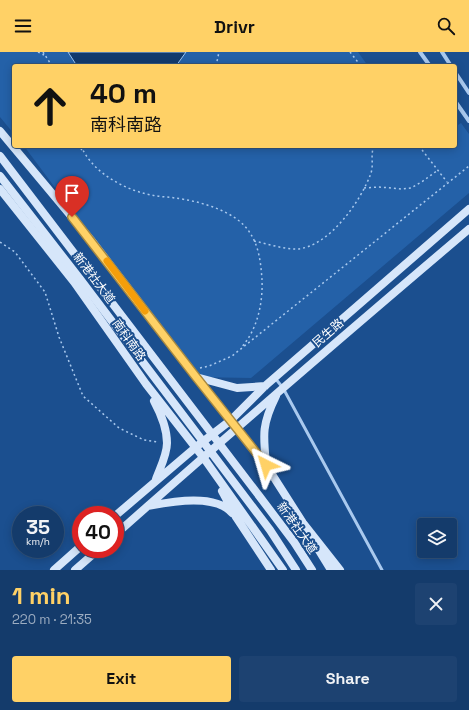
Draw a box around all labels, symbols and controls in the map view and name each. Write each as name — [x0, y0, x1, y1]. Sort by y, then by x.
icon: menu — [12, 15, 34, 37]
text: Drivr — [214, 15, 255, 38]
icon: search — [435, 15, 457, 37]
text: 40 m — [90, 75, 157, 111]
icon: ahead — [24, 80, 76, 132]
text: 南科南路 — [90, 113, 162, 136]
pin — [55, 176, 89, 217]
icon: arrive — [61, 182, 83, 204]
street label: 新港社大道 — [70, 249, 118, 307]
street label: 民生路 — [309, 315, 347, 351]
street label: 南科南路 — [109, 316, 149, 364]
position arrow — [245, 444, 287, 486]
street label: 新港社大道 — [273, 499, 321, 557]
speed limit sign: 40 — [72, 506, 124, 558]
text: 35 — [26, 514, 50, 540]
map controls — [417, 518, 457, 558]
button: layers — [417, 518, 457, 558]
text: km/h — [26, 535, 50, 548]
text: 1 min — [12, 580, 71, 611]
button: close — [415, 583, 457, 625]
text: 220 m · 21:35 — [12, 611, 92, 628]
button: Exit — [12, 656, 231, 702]
button: Share — [239, 656, 457, 702]

